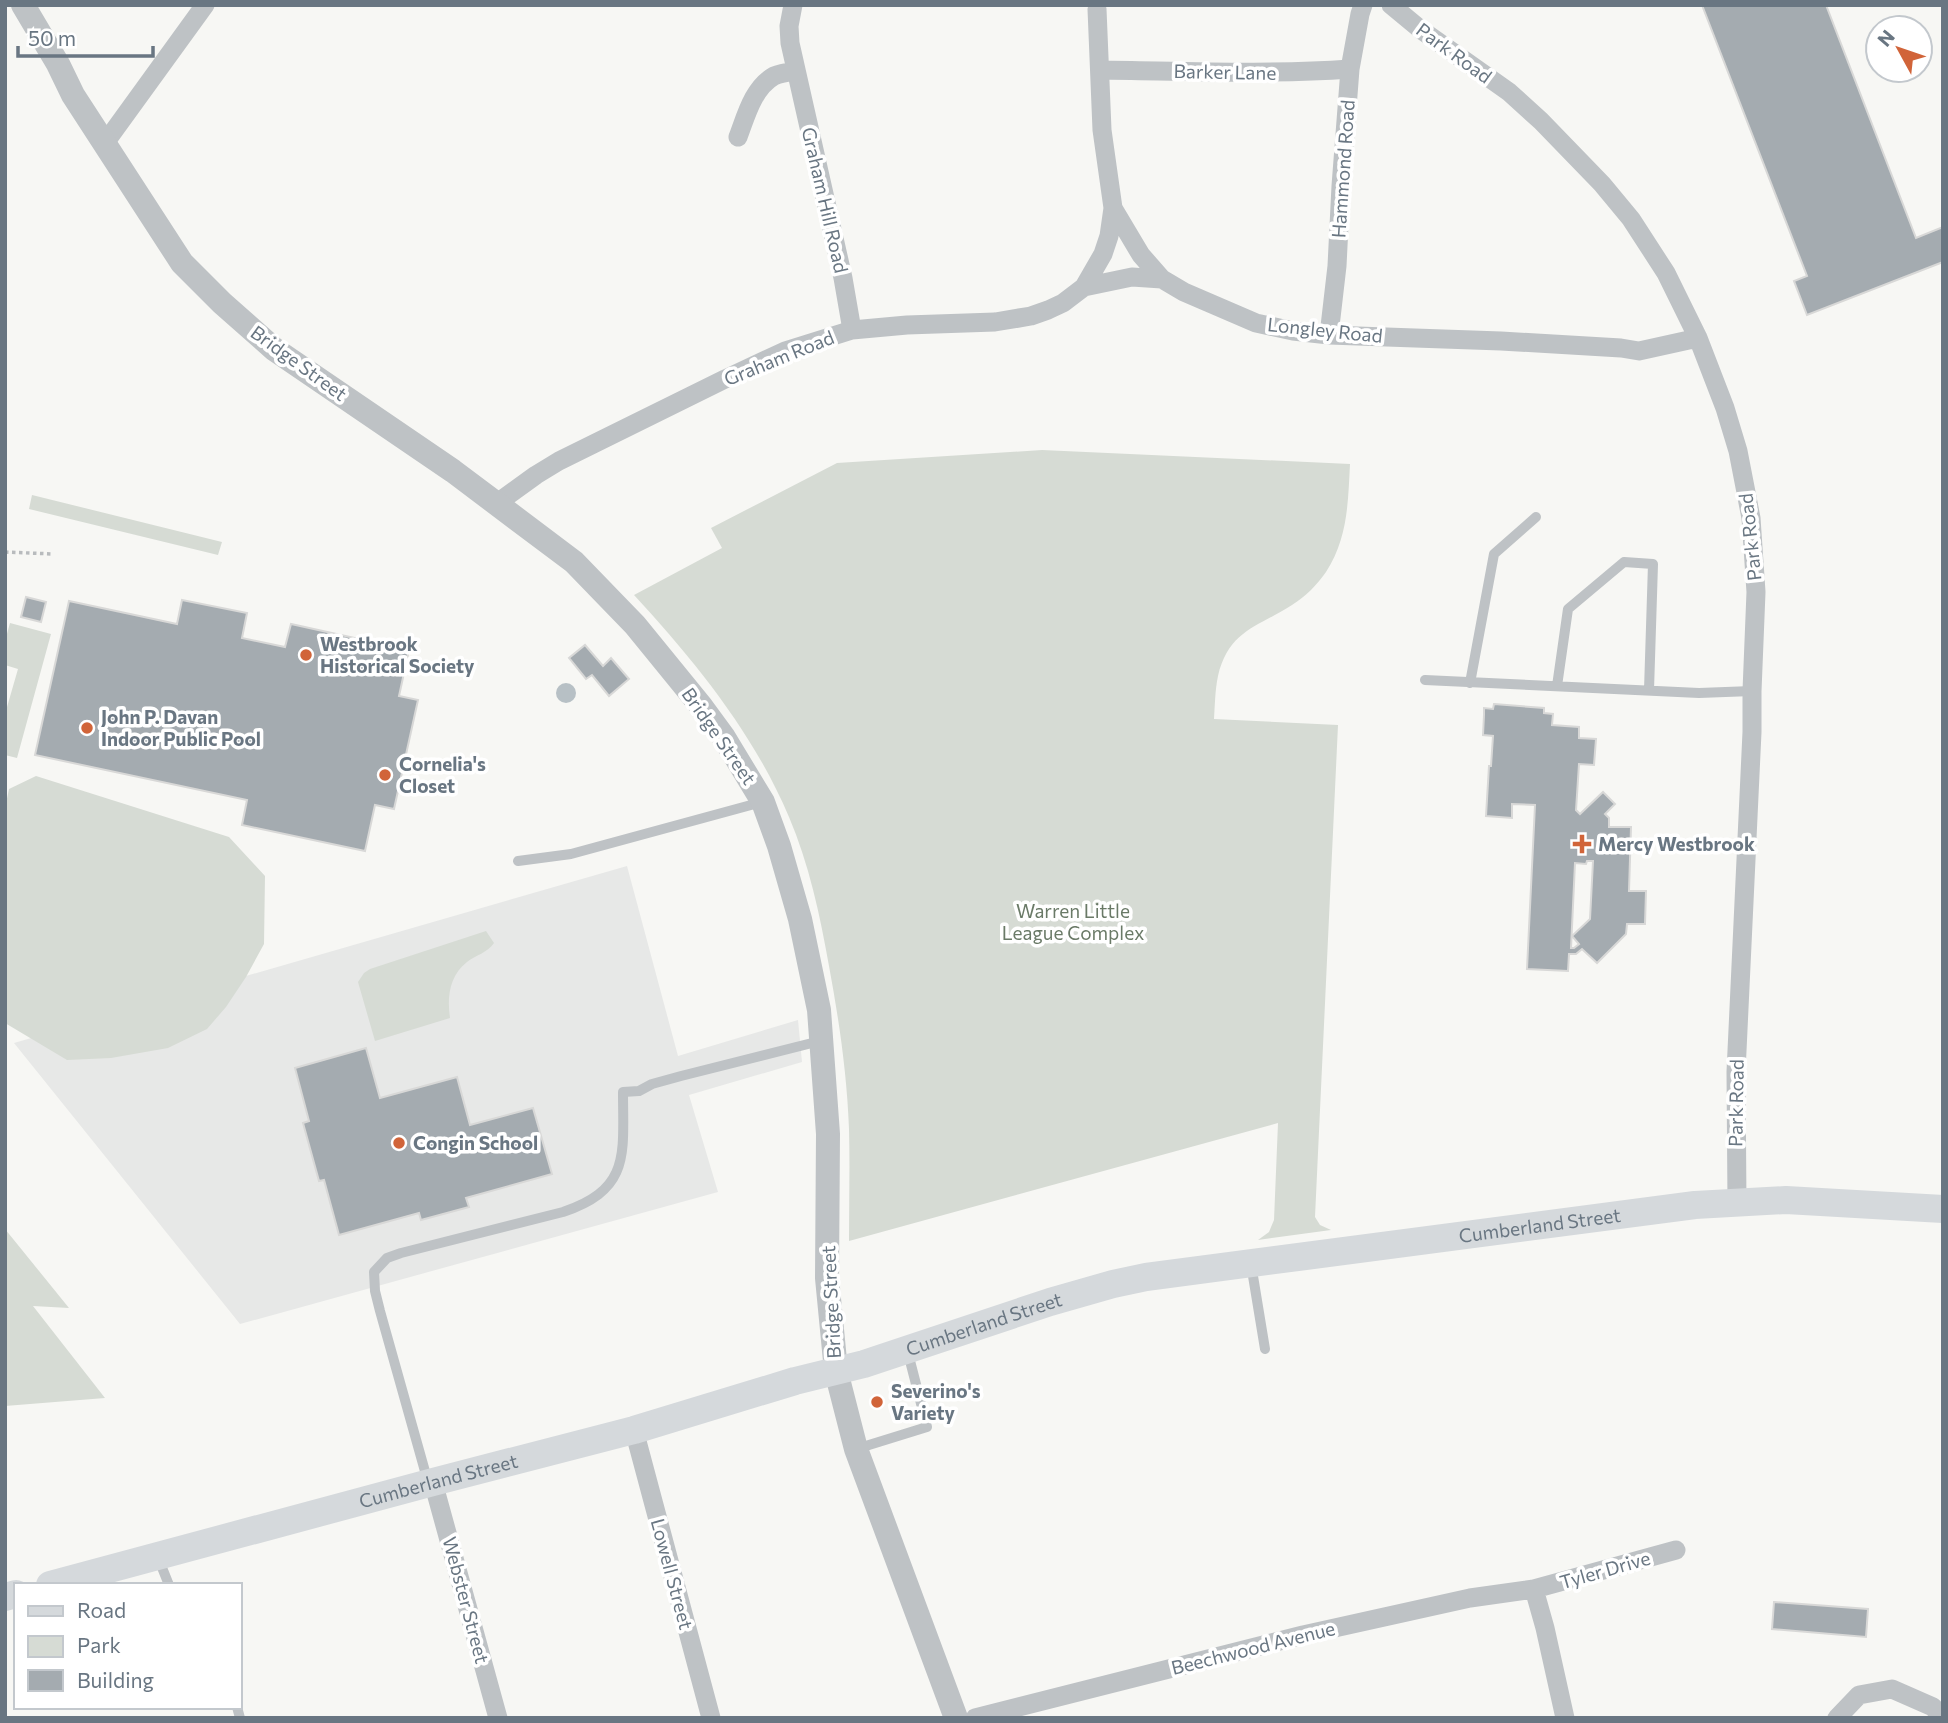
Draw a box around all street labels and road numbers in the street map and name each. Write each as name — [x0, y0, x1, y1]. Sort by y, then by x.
street label: Park Road — [1412, 17, 1497, 88]
street label: Barker Lane — [1173, 59, 1277, 84]
street label: Hammond Road — [1326, 99, 1359, 239]
street label: Graham Hill Road — [798, 125, 853, 275]
street label: Longley Road — [1266, 312, 1384, 347]
street label: Bridge Street — [247, 320, 352, 405]
street label: Graham Road — [720, 325, 837, 390]
street label: Park Road — [1733, 492, 1766, 582]
street label: Bridge Street — [678, 683, 761, 789]
street label: Park Road — [1723, 1059, 1748, 1147]
street label: Cumberland Street — [1457, 1203, 1622, 1247]
street label: Bridge Street — [816, 1245, 845, 1359]
street label: Cumberland Street — [903, 1287, 1065, 1360]
street label: Cumberland Street — [356, 1449, 520, 1512]
street label: Lowell Street — [647, 1516, 698, 1632]
street label: Webster Street — [439, 1534, 495, 1666]
street label: Tyler Drive — [1557, 1546, 1653, 1593]
street label: Beechwood Avenue — [1169, 1616, 1337, 1679]

